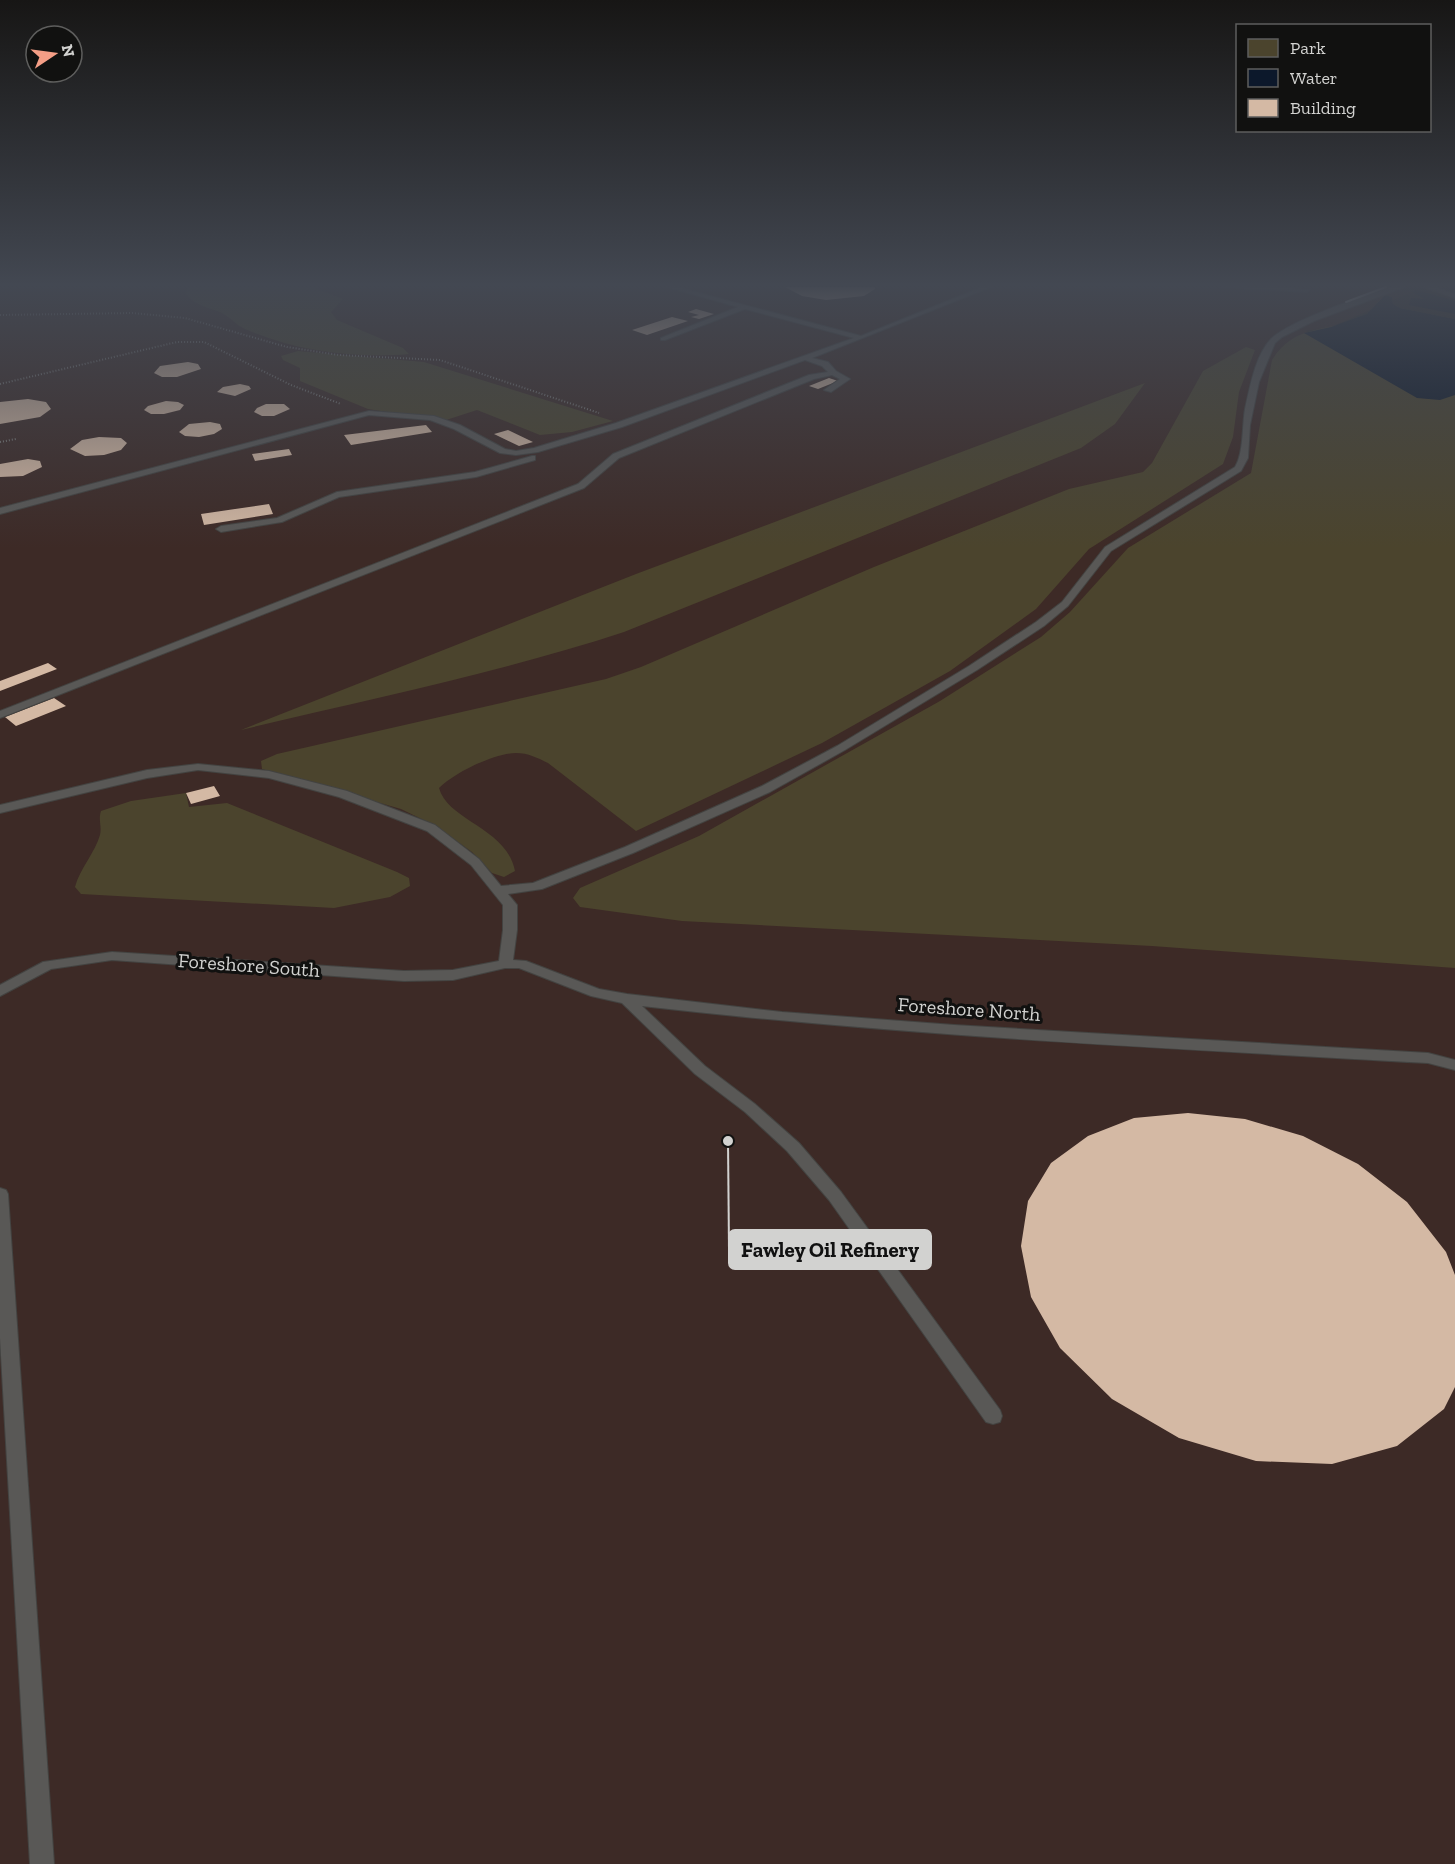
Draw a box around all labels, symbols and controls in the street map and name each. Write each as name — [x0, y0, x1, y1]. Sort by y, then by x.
north arrow — [24, 24, 84, 84]
legend — [1236, 24, 1431, 132]
text: Park — [1290, 37, 1326, 59]
text: N — [58, 43, 79, 59]
text: Water — [1290, 67, 1337, 89]
text: Building — [1290, 97, 1356, 119]
street label: Foreshore South — [177, 948, 322, 982]
street label: Foreshore North — [897, 992, 1042, 1026]
callout: Fawley Oil Refinery — [729, 1230, 931, 1269]
text: Fawley Oil Refinery — [741, 1237, 919, 1262]

